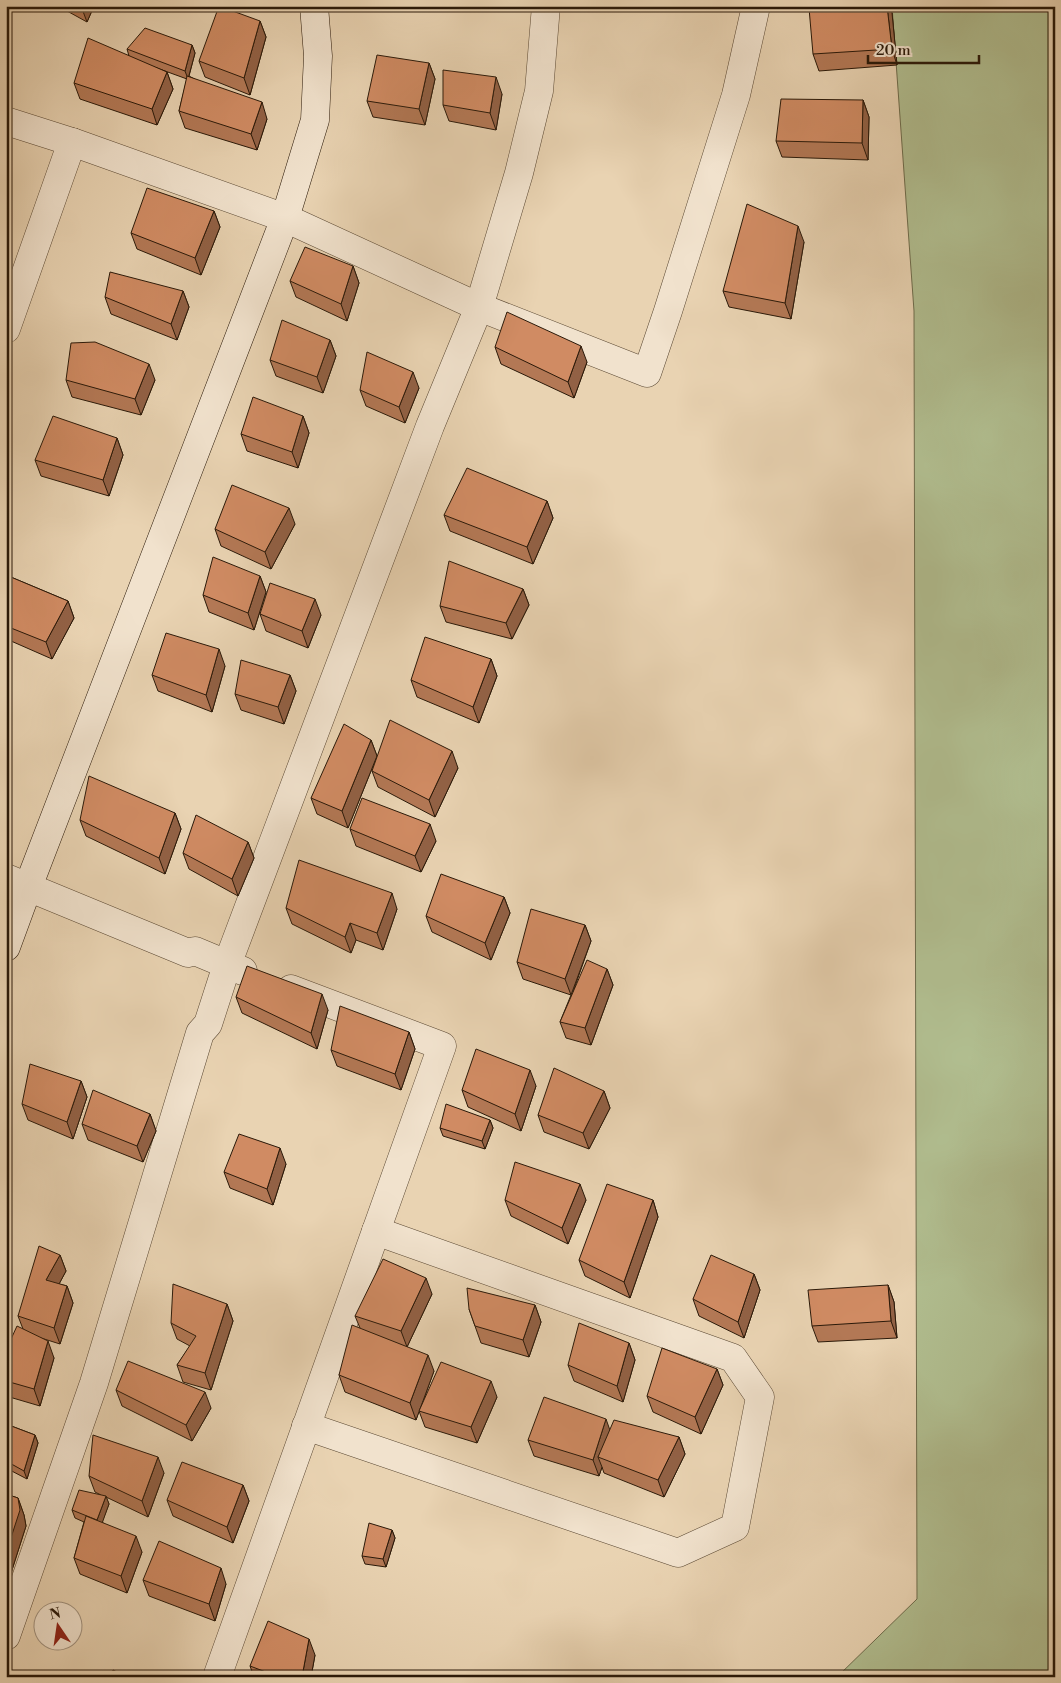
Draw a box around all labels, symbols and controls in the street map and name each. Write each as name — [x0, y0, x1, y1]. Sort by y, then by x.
scale bar — [868, 32, 980, 64]
text: 20 m — [876, 41, 911, 60]
north arrow — [32, 1600, 82, 1650]
text: N — [48, 1604, 63, 1624]

